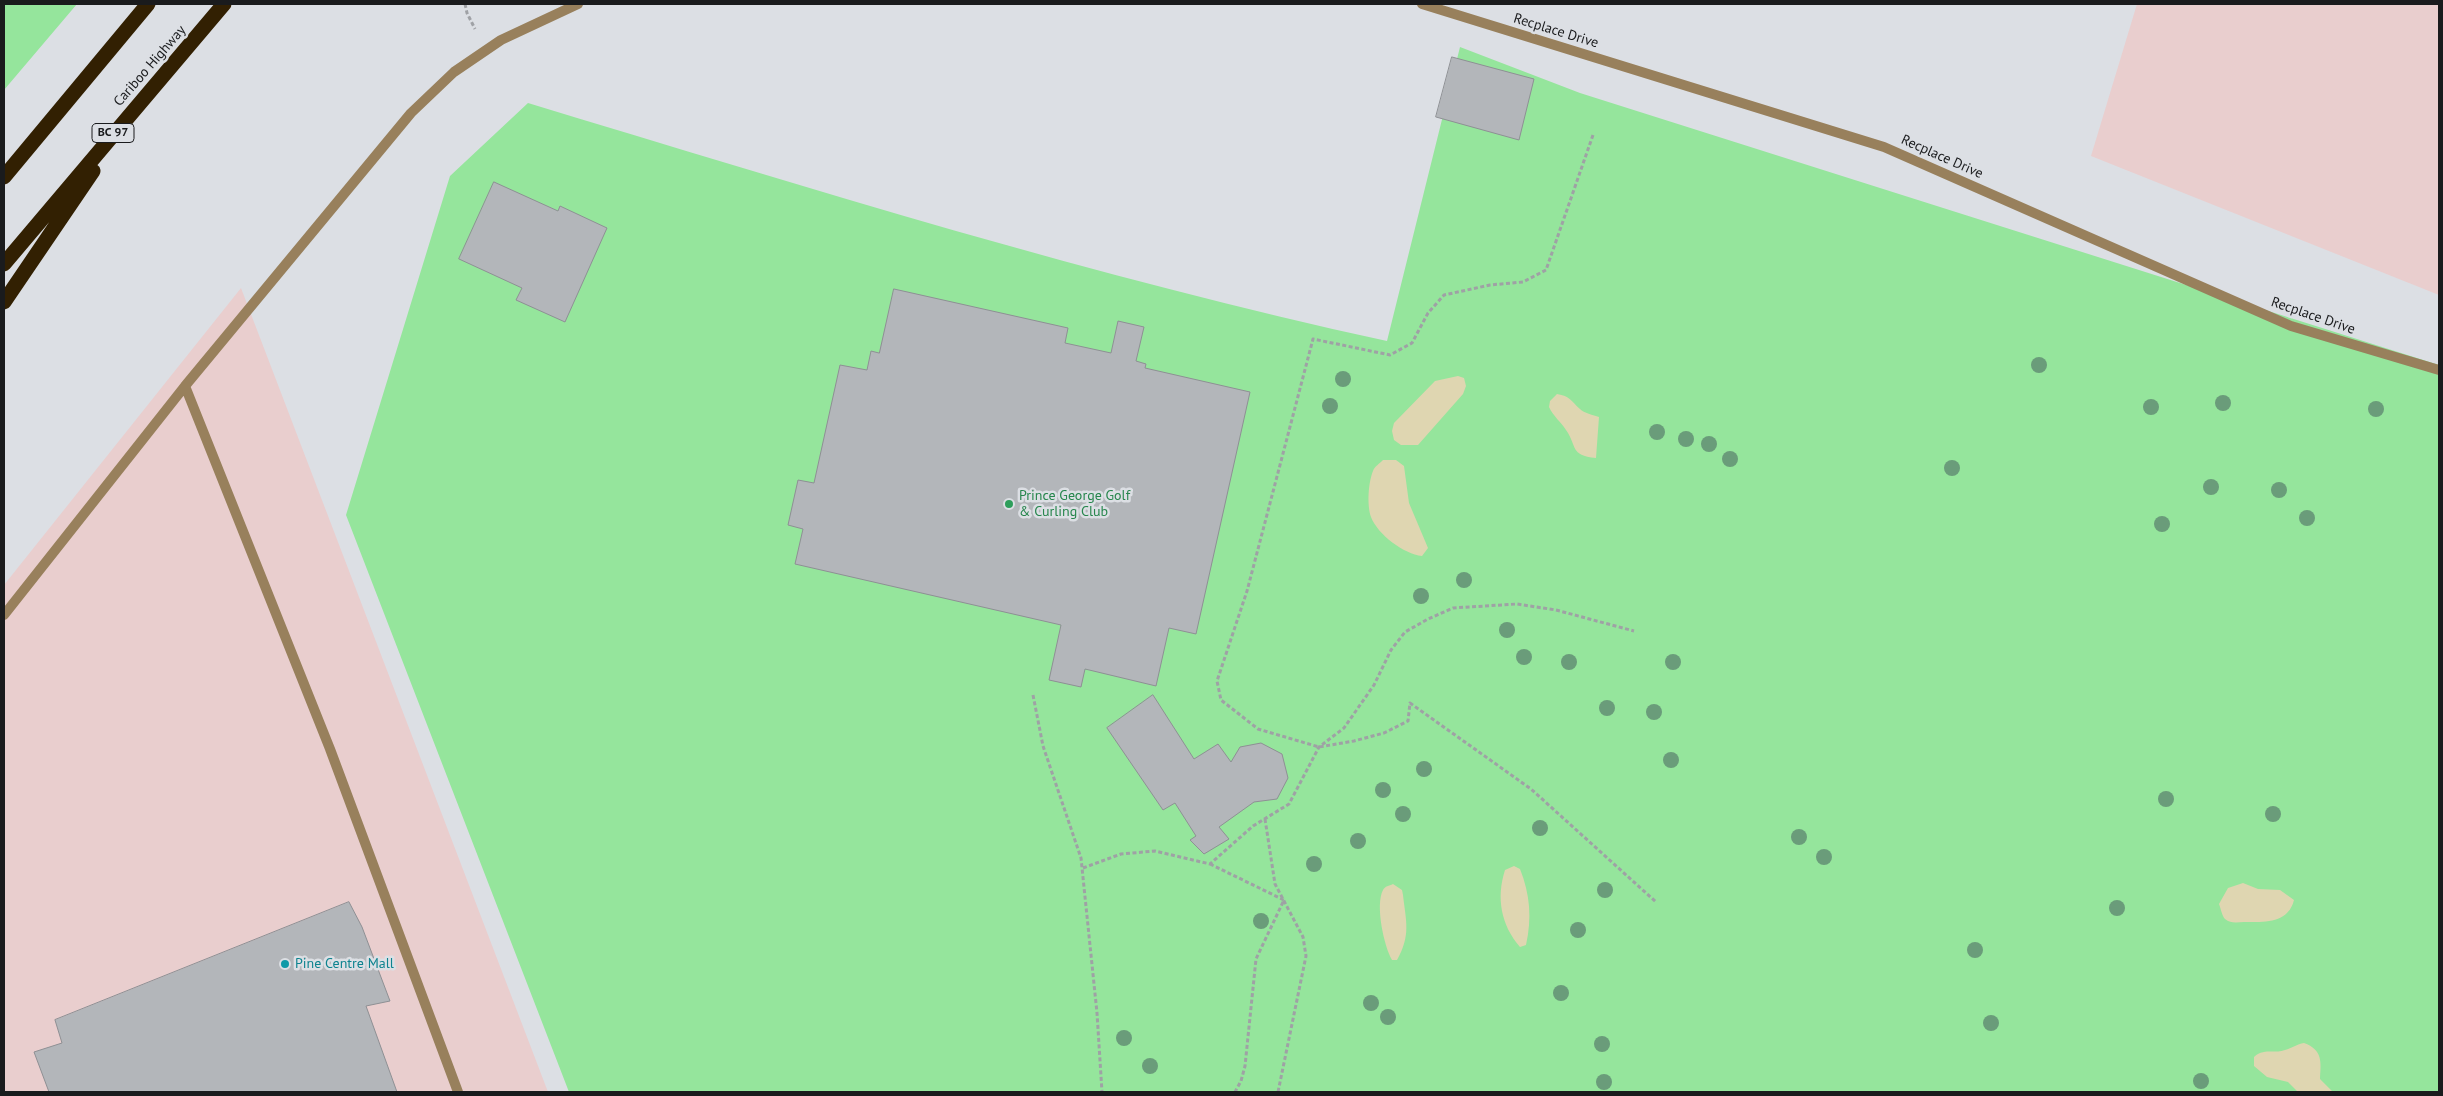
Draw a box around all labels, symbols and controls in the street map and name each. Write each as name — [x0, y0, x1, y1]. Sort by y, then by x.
street label: Recplace Drive — [1512, 10, 1600, 52]
street label: Cariboo Highway — [110, 22, 190, 110]
road number: BC 97 — [92, 124, 134, 142]
street label: Recplace Drive — [1899, 131, 1985, 183]
street label: Recplace Drive — [2269, 294, 2357, 338]
place label: Prince George Golf & Curling Club — [1019, 488, 1130, 520]
marker: Prince George Golf & Curling Club — [1003, 498, 1015, 510]
place label: Pine Centre Mall — [295, 956, 394, 972]
marker: Pine Centre Mall — [279, 958, 291, 970]

